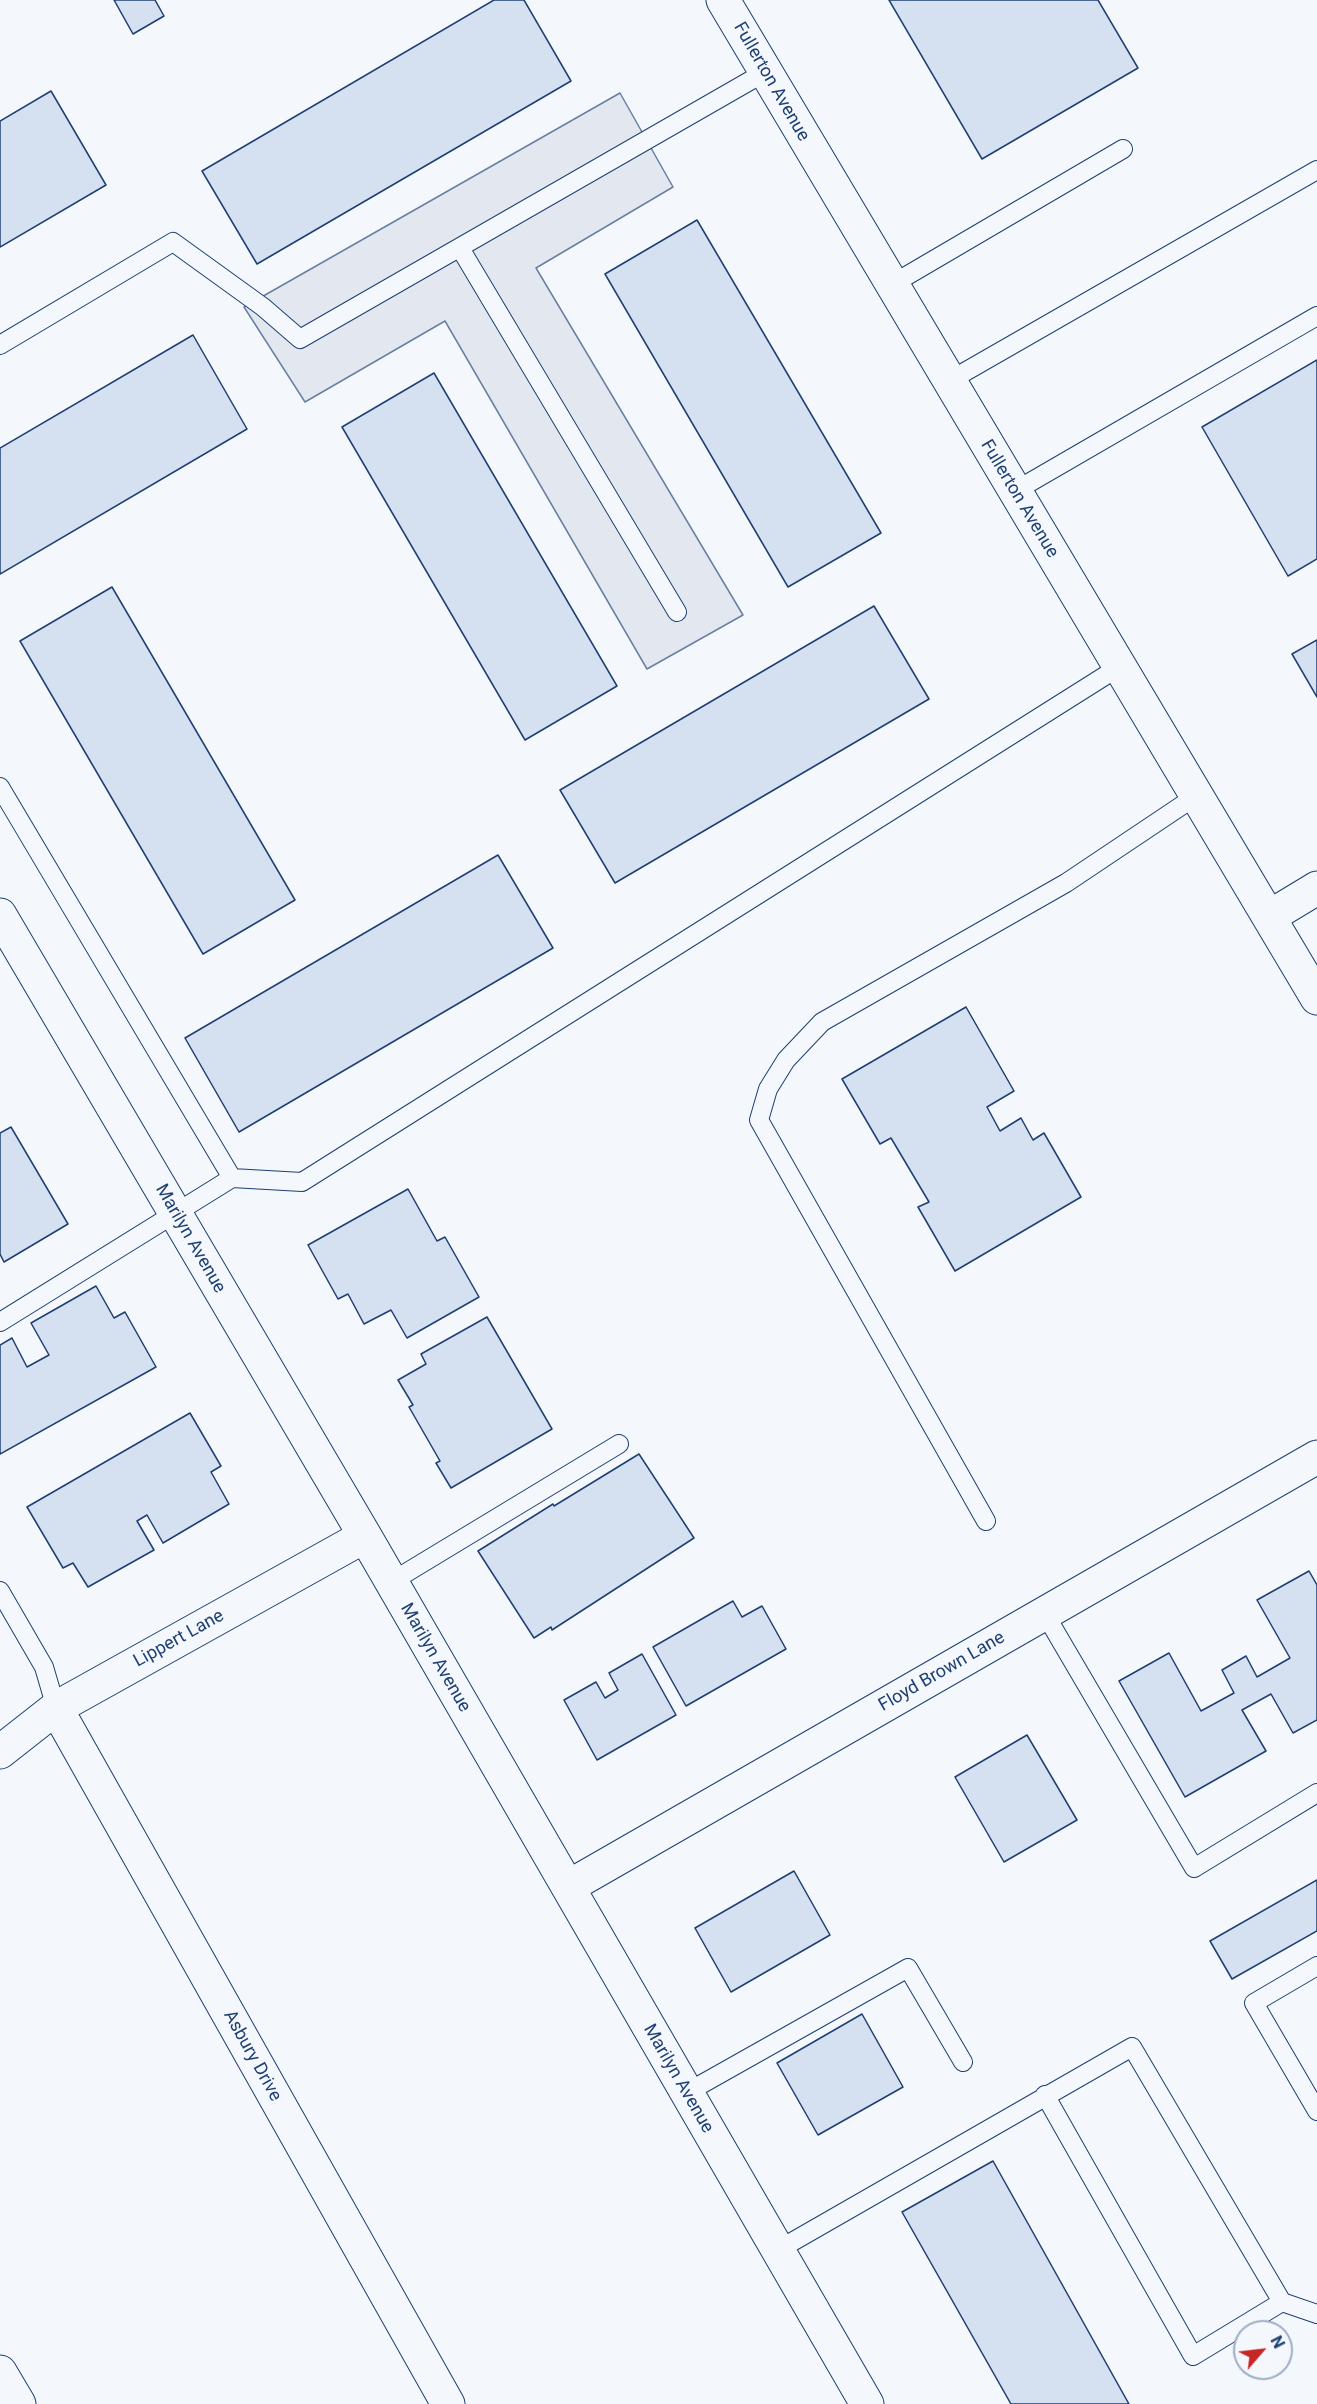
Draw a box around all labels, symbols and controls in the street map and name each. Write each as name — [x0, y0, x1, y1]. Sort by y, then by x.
street label: Fullerton Avenue — [728, 19, 814, 145]
street label: Fullerton Avenue — [975, 436, 1063, 562]
street label: Marilyn Avenue — [150, 1181, 230, 1297]
street label: Marilyn Avenue — [395, 1600, 475, 1716]
street label: Lippert Lane — [130, 1605, 228, 1673]
street label: Floyd Brown Lane — [875, 1627, 1009, 1717]
street label: Asbury Drive — [218, 2007, 286, 2105]
street label: Marilyn Avenue — [638, 2021, 718, 2137]
north arrow — [1233, 2320, 1293, 2380]
text: N — [1267, 2333, 1289, 2352]

